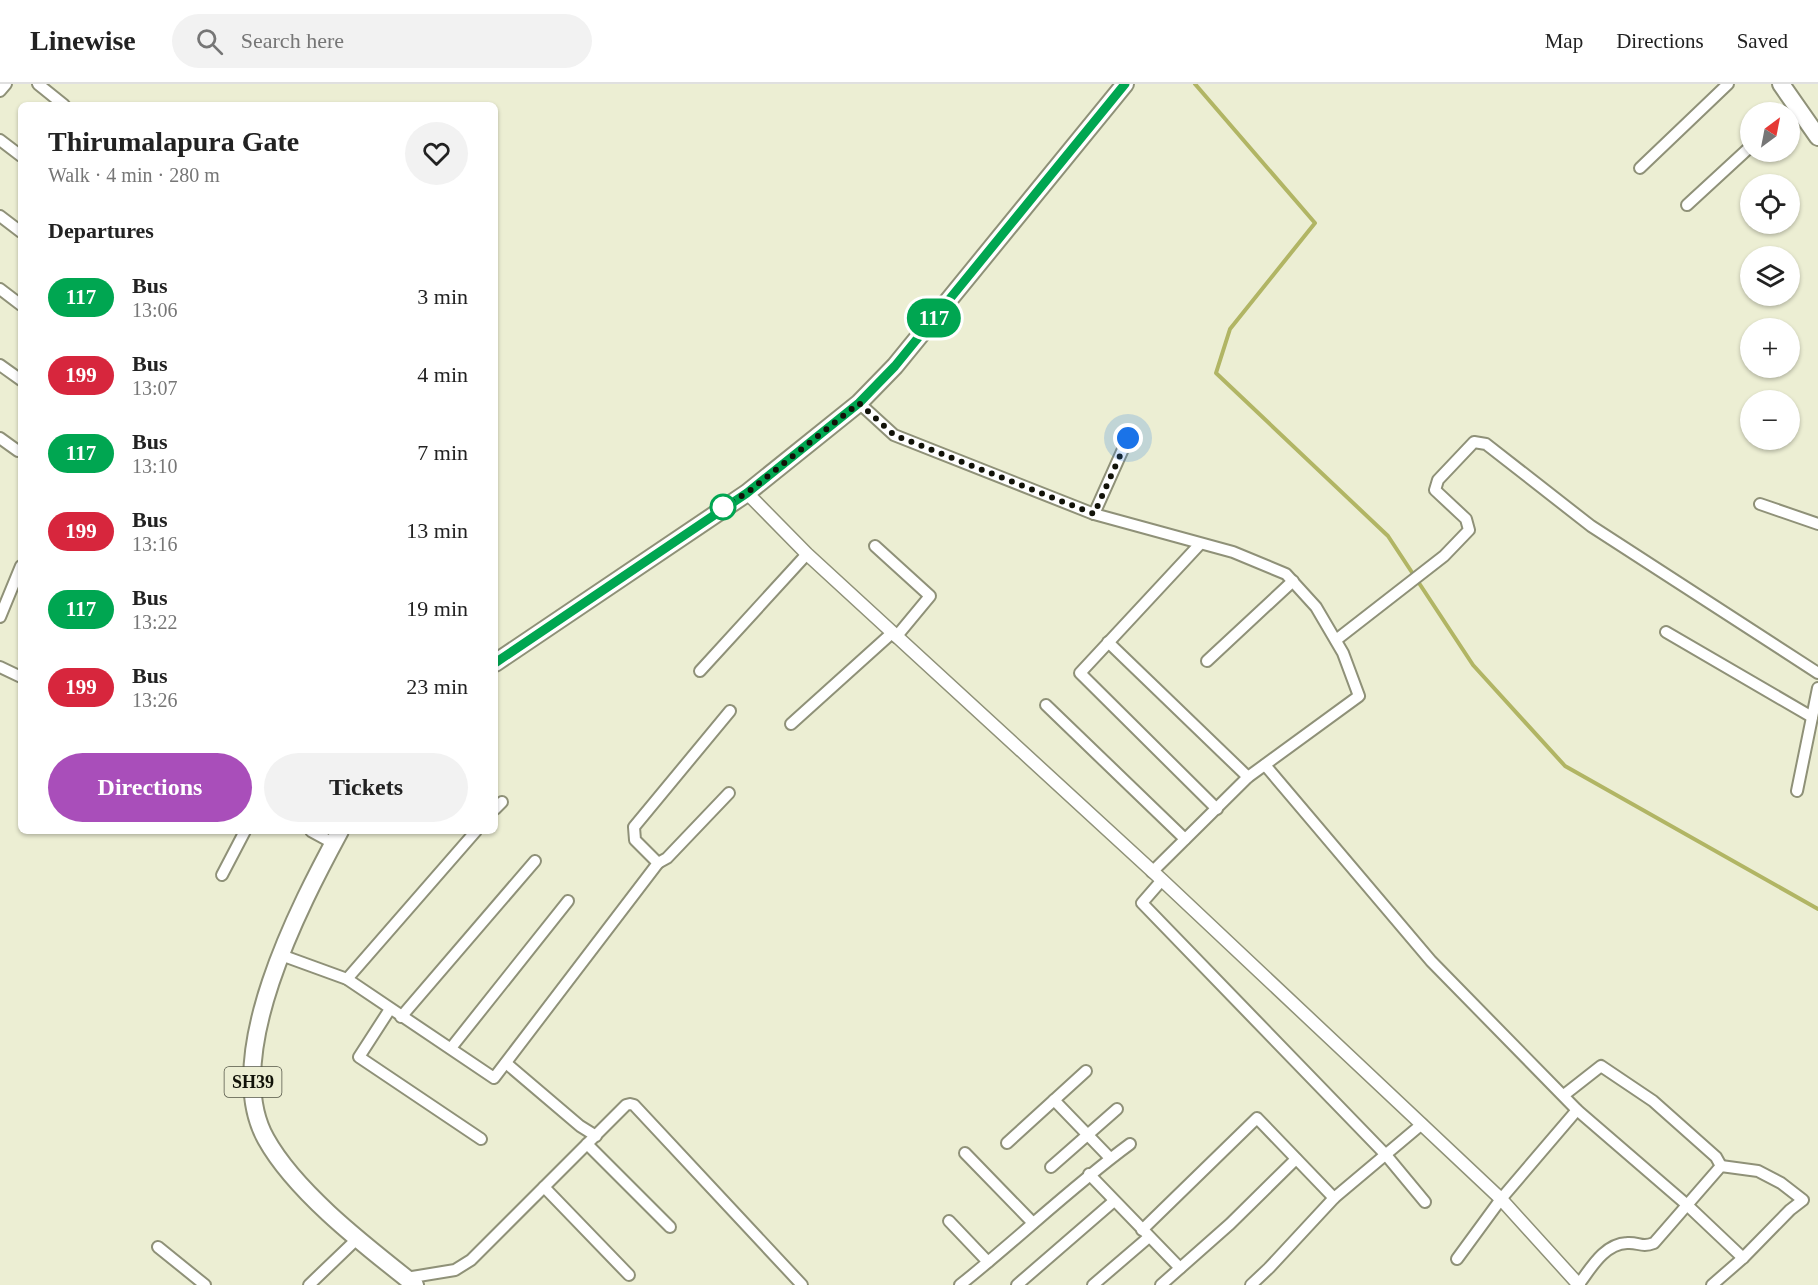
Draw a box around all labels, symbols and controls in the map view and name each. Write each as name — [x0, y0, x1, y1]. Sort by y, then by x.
search box — [172, 14, 592, 68]
text: Linewise — [30, 25, 136, 56]
icon: search — [193, 25, 226, 58]
text: Search here — [241, 28, 344, 53]
text: Map — [1545, 29, 1583, 53]
text: Directions — [1616, 29, 1704, 53]
text: Saved — [1737, 29, 1788, 53]
north arrow — [1740, 102, 1800, 162]
map controls — [1740, 102, 1800, 450]
button: heart — [405, 122, 468, 185]
text: Thirumalapura Gate — [48, 126, 299, 157]
text: Walk · 4 min · 280 m — [48, 164, 220, 186]
button: locate — [1740, 174, 1800, 234]
text: Departures — [48, 218, 154, 243]
button: layers — [1740, 246, 1800, 306]
text: Bus — [132, 273, 167, 298]
text: 3 min — [417, 284, 468, 309]
text: 117 — [66, 285, 96, 309]
line badge: 117 — [900, 298, 968, 338]
text: 13:06 — [132, 299, 178, 321]
text: 117 — [919, 306, 949, 330]
button: + — [1740, 318, 1800, 378]
text: Bus — [132, 351, 167, 376]
text: 4 min — [417, 362, 468, 387]
text: 199 — [65, 363, 97, 387]
text: 13:07 — [132, 377, 178, 399]
button: − — [1740, 390, 1800, 450]
your location — [1113, 423, 1143, 453]
text: Bus — [132, 429, 167, 454]
text: 7 min — [417, 440, 468, 465]
text: 117 — [66, 441, 96, 465]
text: 13:10 — [132, 455, 178, 477]
unlabelled marker — [710, 494, 736, 520]
text: Bus — [132, 507, 167, 532]
text: 13 min — [406, 518, 468, 543]
text: 199 — [65, 519, 97, 543]
text: 13:16 — [132, 533, 178, 555]
text: Bus — [132, 585, 167, 610]
text: 19 min — [406, 596, 468, 621]
text: 117 — [66, 597, 96, 621]
text: 13:22 — [132, 611, 178, 633]
text: Bus — [132, 663, 167, 688]
text: 23 min — [406, 674, 468, 699]
text: 199 — [65, 675, 97, 699]
text: 13:26 — [132, 689, 178, 711]
button: Directions — [48, 753, 252, 822]
button: Tickets — [264, 753, 468, 822]
road number: SH39 — [224, 1067, 282, 1097]

